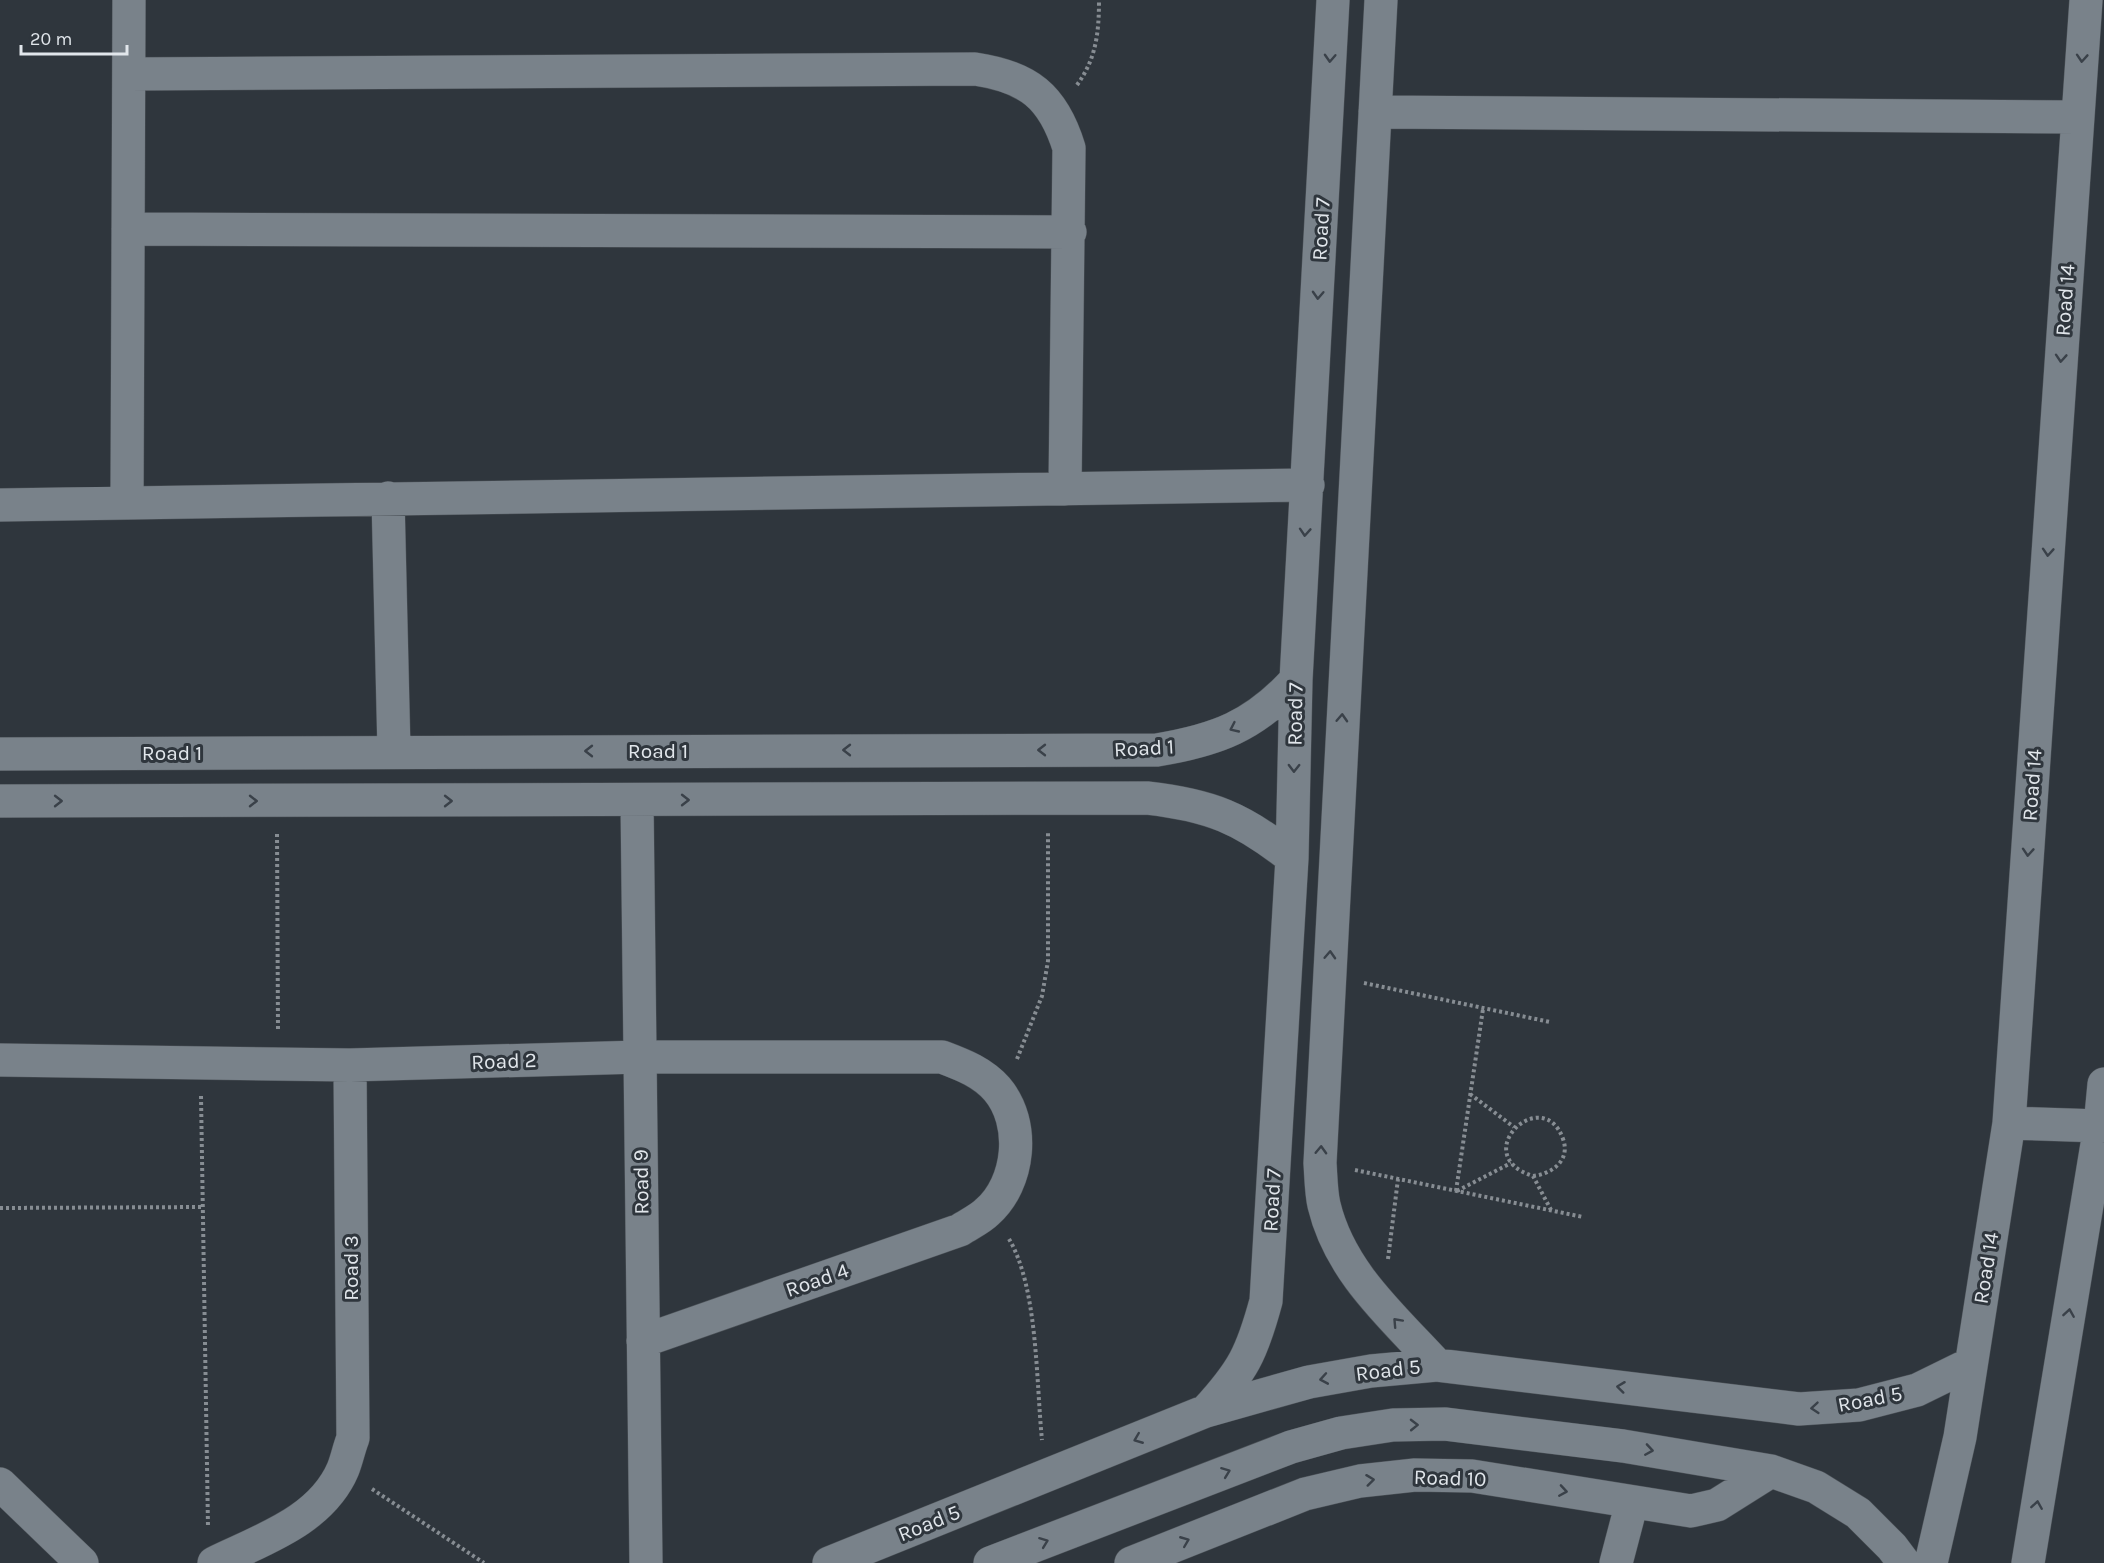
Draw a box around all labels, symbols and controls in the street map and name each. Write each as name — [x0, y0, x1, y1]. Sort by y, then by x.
scale bar — [21, 18, 128, 56]
text: 20 m — [30, 28, 72, 50]
one-way arrow — [1323, 54, 1336, 63]
one-way arrow — [2076, 54, 2089, 63]
street label: Road 7 — [1307, 197, 1335, 261]
street label: Road 14 — [2051, 263, 2080, 337]
one-way arrow — [1311, 291, 1324, 300]
one-way arrow — [2055, 353, 2068, 362]
one-way arrow — [1298, 527, 1311, 536]
one-way arrow — [2042, 548, 2055, 557]
street label: Road 7 — [1282, 682, 1308, 746]
one-way arrow — [1336, 714, 1349, 723]
one-way arrow — [1229, 721, 1240, 733]
street label: Road 1 — [1113, 734, 1175, 762]
street label: Road 1 — [628, 739, 688, 763]
street label: Road 1 — [142, 741, 202, 765]
one-way arrow — [843, 744, 852, 756]
one-way arrow — [1038, 744, 1047, 756]
one-way arrow — [585, 745, 594, 757]
street label: Road 14 — [2018, 748, 2047, 822]
one-way arrow — [1287, 764, 1300, 773]
one-way arrow — [681, 794, 690, 806]
one-way arrow — [54, 795, 63, 807]
one-way arrow — [249, 795, 258, 807]
one-way arrow — [444, 795, 453, 807]
one-way arrow — [2021, 847, 2034, 856]
one-way arrow — [1323, 951, 1336, 960]
street label: Road 2 — [471, 1048, 537, 1074]
one-way arrow — [1315, 1145, 1327, 1154]
street label: Road 9 — [628, 1149, 654, 1215]
street label: Road 7 — [1258, 1168, 1286, 1232]
street label: Road 14 — [1969, 1230, 2004, 1305]
street label: Road 3 — [339, 1235, 363, 1301]
street label: Road 4 — [782, 1258, 852, 1302]
one-way arrow — [2062, 1308, 2075, 1318]
one-way arrow — [1393, 1318, 1404, 1328]
street label: Road 5 — [1354, 1354, 1422, 1386]
one-way arrow — [1319, 1372, 1329, 1385]
street label: Road 5 — [1836, 1381, 1904, 1417]
one-way arrow — [1617, 1382, 1626, 1394]
one-way arrow — [1810, 1401, 1819, 1414]
one-way arrow — [1409, 1418, 1418, 1431]
one-way arrow — [1134, 1431, 1144, 1444]
one-way arrow — [1645, 1444, 1654, 1456]
street label: Road 10 — [1413, 1465, 1487, 1491]
one-way arrow — [1221, 1467, 1231, 1480]
one-way arrow — [1365, 1474, 1374, 1487]
one-way arrow — [1558, 1484, 1568, 1496]
street label: Road 5 — [894, 1500, 964, 1546]
one-way arrow — [2031, 1501, 2043, 1510]
one-way arrow — [1179, 1536, 1190, 1549]
one-way arrow — [1038, 1537, 1049, 1549]

